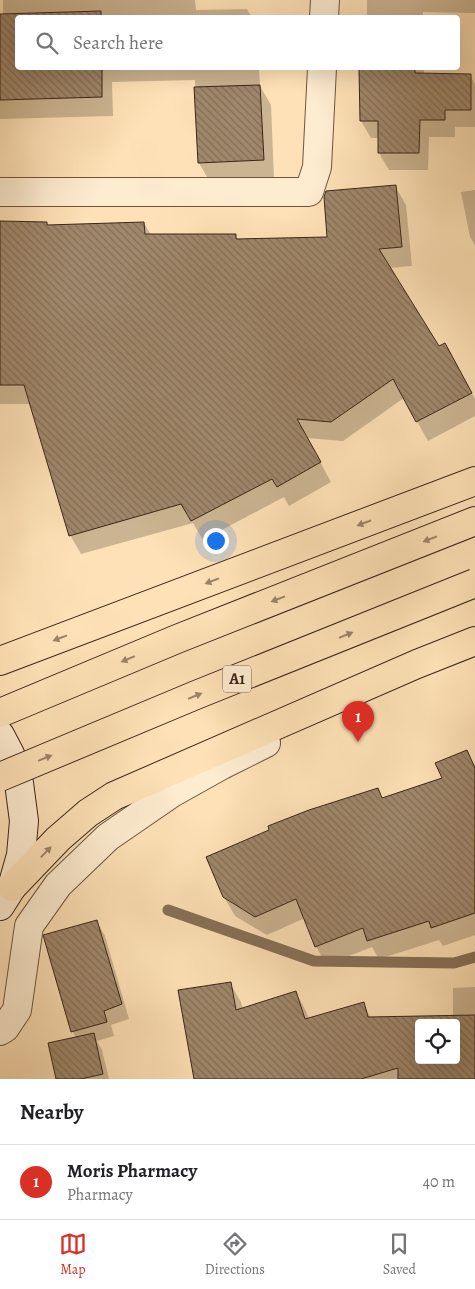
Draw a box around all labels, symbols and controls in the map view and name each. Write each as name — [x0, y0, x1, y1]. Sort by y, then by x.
search box — [15, 15, 460, 70]
icon: search — [33, 29, 61, 57]
text: Search here — [73, 30, 163, 56]
one-way arrow — [356, 519, 371, 527]
your location — [203, 528, 229, 554]
one-way arrow — [422, 536, 437, 543]
one-way arrow — [204, 577, 219, 585]
one-way arrow — [271, 595, 286, 603]
one-way arrow — [339, 631, 354, 639]
one-way arrow — [52, 634, 67, 642]
one-way arrow — [121, 656, 135, 664]
road number: A1 — [223, 666, 251, 692]
one-way arrow — [188, 692, 203, 700]
pin: 1 — [342, 701, 374, 742]
one-way arrow — [38, 754, 53, 762]
one-way arrow — [40, 846, 52, 858]
map controls — [415, 1019, 460, 1064]
button: locate — [415, 1019, 460, 1064]
text: Nearby — [20, 1098, 83, 1126]
text: Moris Pharmacy — [67, 1158, 197, 1184]
text: 1 — [33, 1171, 39, 1193]
text: 40 m — [423, 1171, 455, 1193]
text: Pharmacy — [67, 1184, 133, 1206]
tab: Map — [59, 1230, 87, 1279]
tab: Directions — [205, 1230, 265, 1279]
tab: Saved — [383, 1230, 416, 1279]

